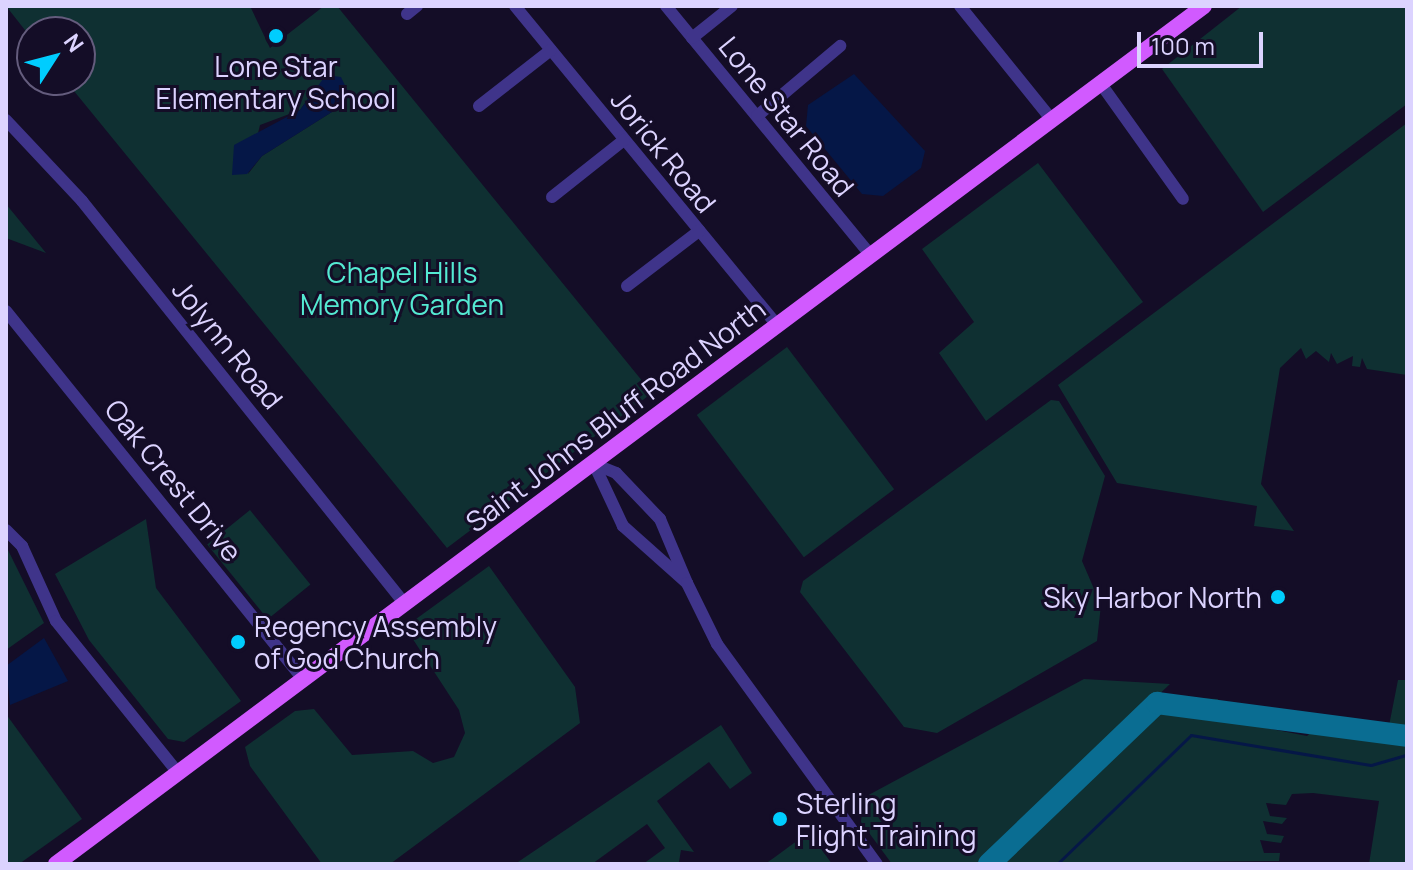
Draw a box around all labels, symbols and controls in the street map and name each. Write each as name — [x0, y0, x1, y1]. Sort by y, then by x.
north arrow — [16, 16, 96, 96]
scale bar — [1141, 16, 1267, 66]
marker: Lone Star Elementary School — [267, 27, 285, 45]
text: N — [57, 28, 91, 58]
street label: Lone Star Road — [712, 29, 862, 203]
text: 100 m — [1151, 29, 1215, 62]
place label: Lone Star Elementary School — [156, 49, 396, 115]
street label: Jorick Road — [605, 83, 723, 219]
park label: Chapel Hills Memory Garden — [300, 255, 504, 321]
street label: Jolynn Road — [166, 273, 290, 415]
street label: Saint Johns Bluff Road North — [459, 291, 771, 539]
street label: Oak Crest Drive — [98, 392, 250, 568]
place label: Sky Harbor North — [1043, 580, 1262, 614]
marker: Sky Harbor North — [1269, 588, 1287, 606]
place label: Regency Assembly of God Church — [254, 609, 497, 675]
marker: Regency Assembly of God Church — [229, 633, 247, 651]
place label: Sterling Flight Training — [796, 786, 977, 852]
marker: Sterling Flight Training — [771, 810, 789, 828]

